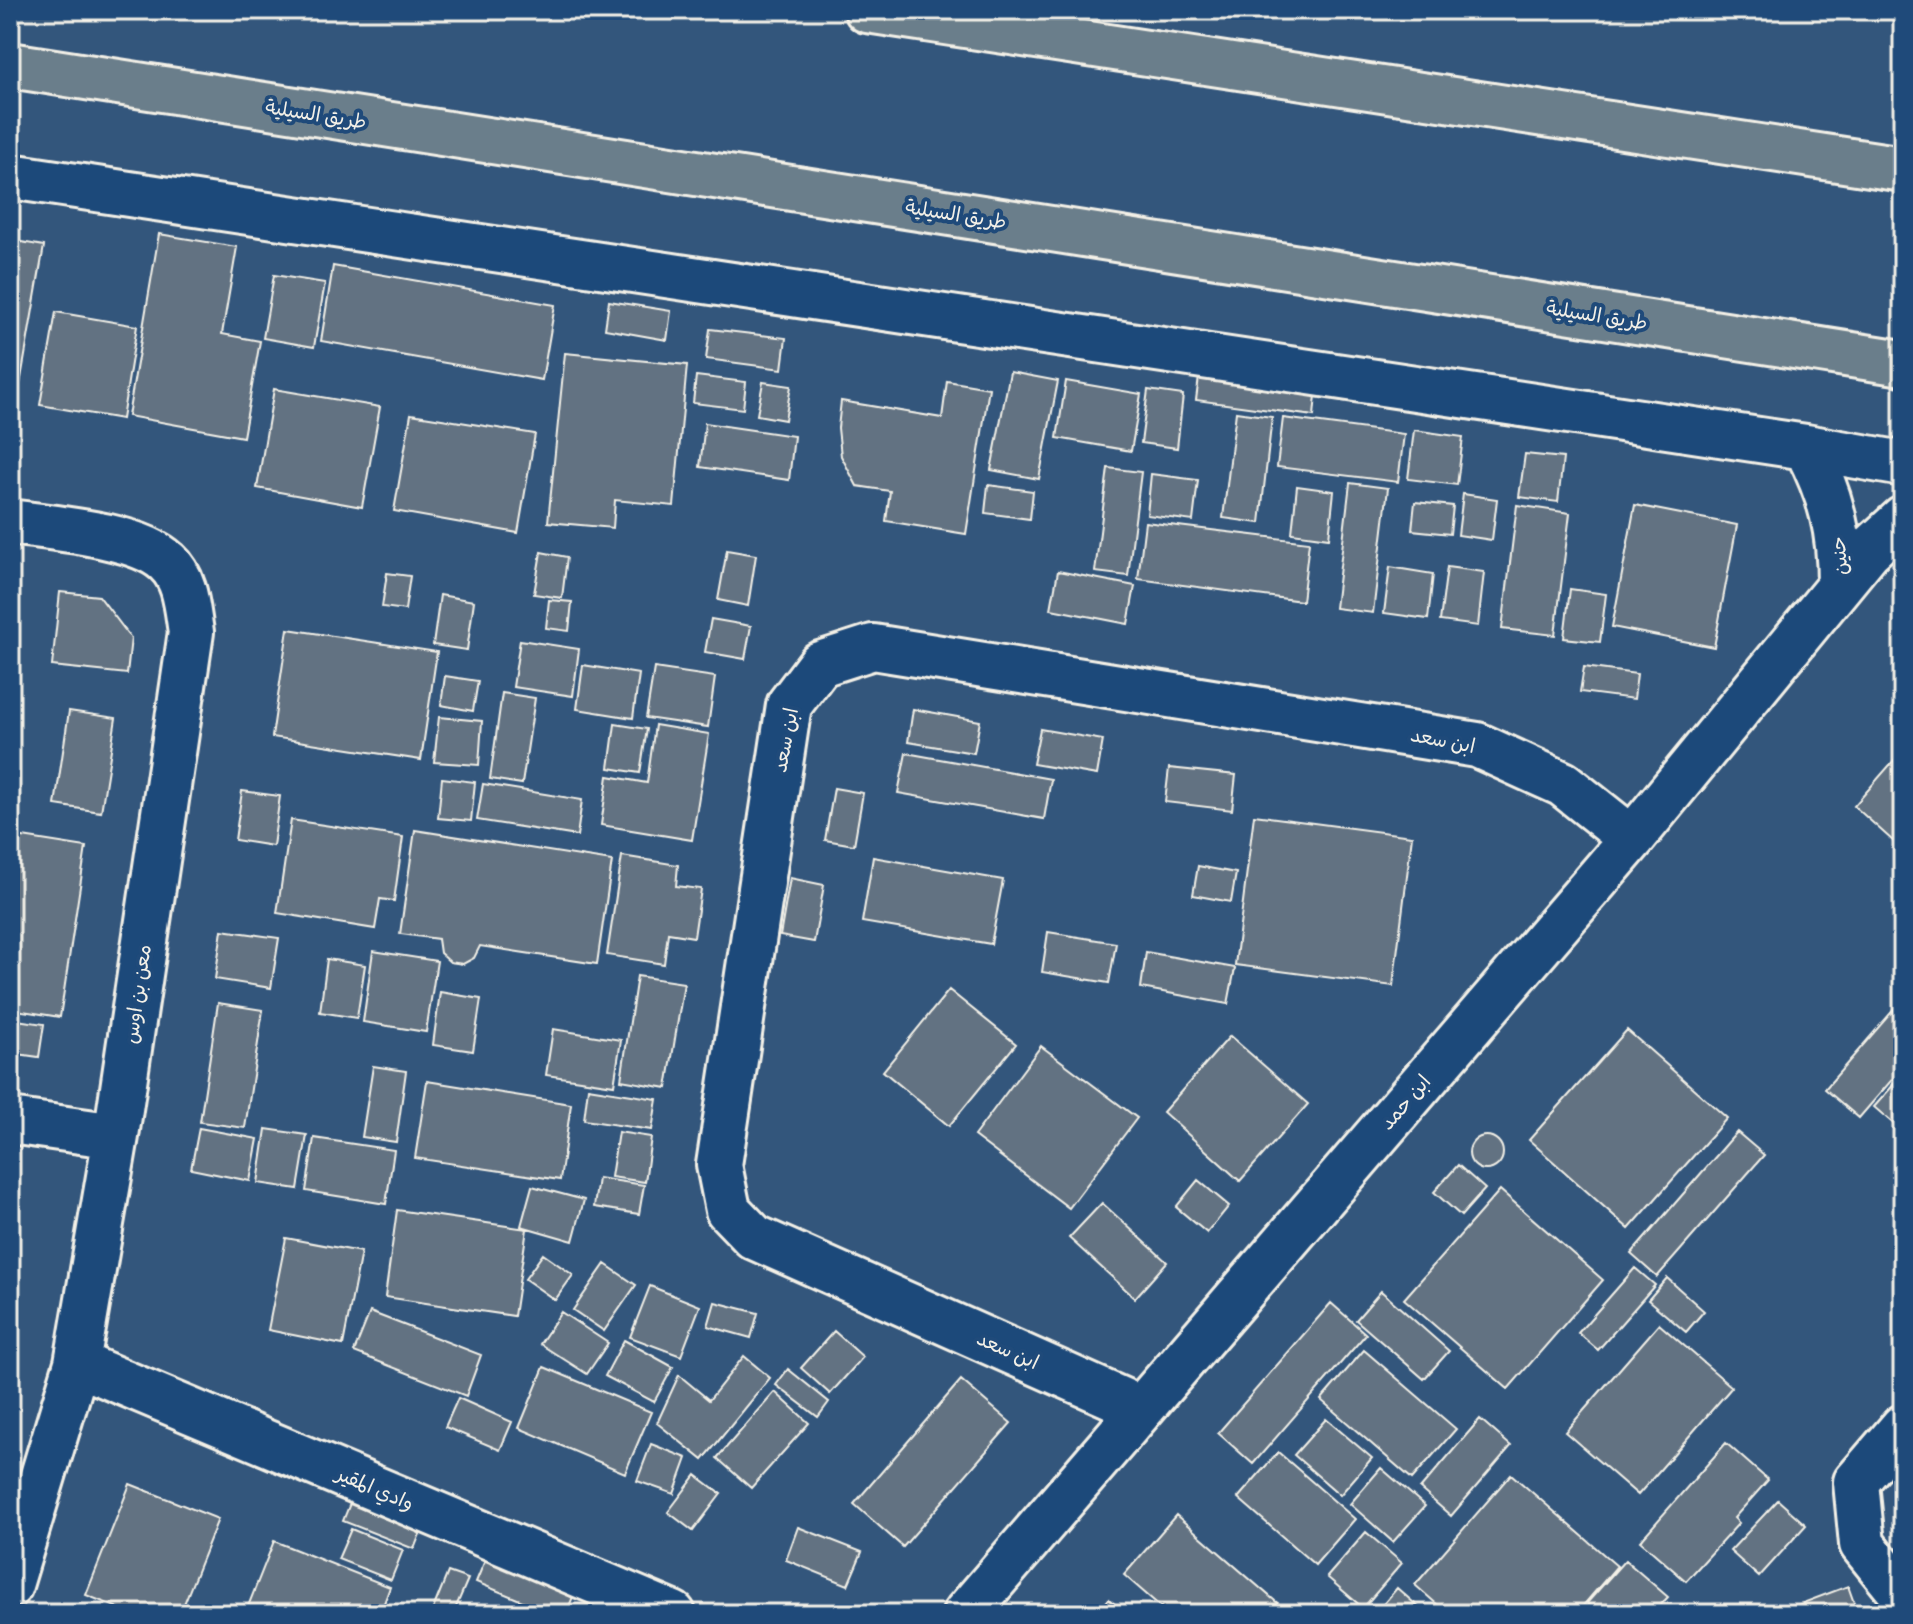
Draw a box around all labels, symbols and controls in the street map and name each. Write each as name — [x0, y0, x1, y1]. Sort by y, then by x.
street label: طريق السيلية — [263, 94, 368, 135]
street label: طريق السيلية — [903, 194, 1008, 235]
street label: طريق السيلية — [1544, 295, 1649, 336]
street label: حنين — [1825, 535, 1854, 576]
street label: ابن سعد — [767, 706, 804, 775]
street label: ابن سعد — [1408, 722, 1477, 759]
street label: معن بن اوس — [118, 943, 157, 1045]
street label: ابن حمد — [1374, 1069, 1436, 1135]
street label: ابن سعد — [973, 1326, 1043, 1375]
street label: وادي المقير — [329, 1460, 418, 1518]

